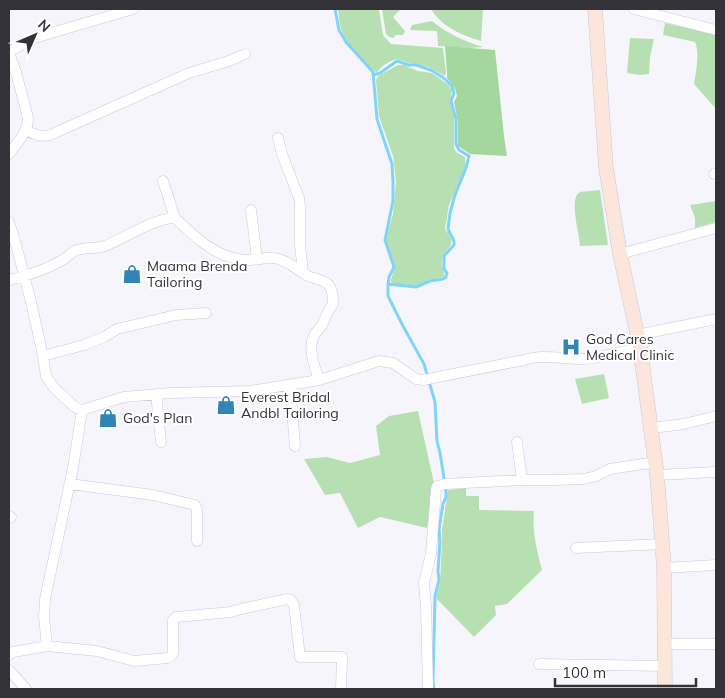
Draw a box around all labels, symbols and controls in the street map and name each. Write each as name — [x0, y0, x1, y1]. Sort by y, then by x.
north arrow — [10, 10, 60, 60]
text: N — [34, 16, 54, 36]
place label: Maama Brenda Tailoring — [147, 257, 247, 291]
shop icon: Maama Brenda Tailoring — [121, 263, 143, 285]
place label: God Cares Medical Clinic — [586, 330, 674, 364]
hospital icon: God Cares Medical Clinic — [560, 336, 582, 358]
place label: Everest Bridal Andbl Tailoring — [241, 388, 339, 422]
shop icon: Everest Bridal Andbl Tailoring — [215, 394, 237, 416]
shop icon: God's Plan — [97, 407, 119, 429]
place label: God's Plan — [123, 409, 192, 427]
scale bar — [555, 656, 696, 688]
text: 100 m — [562, 663, 606, 682]

